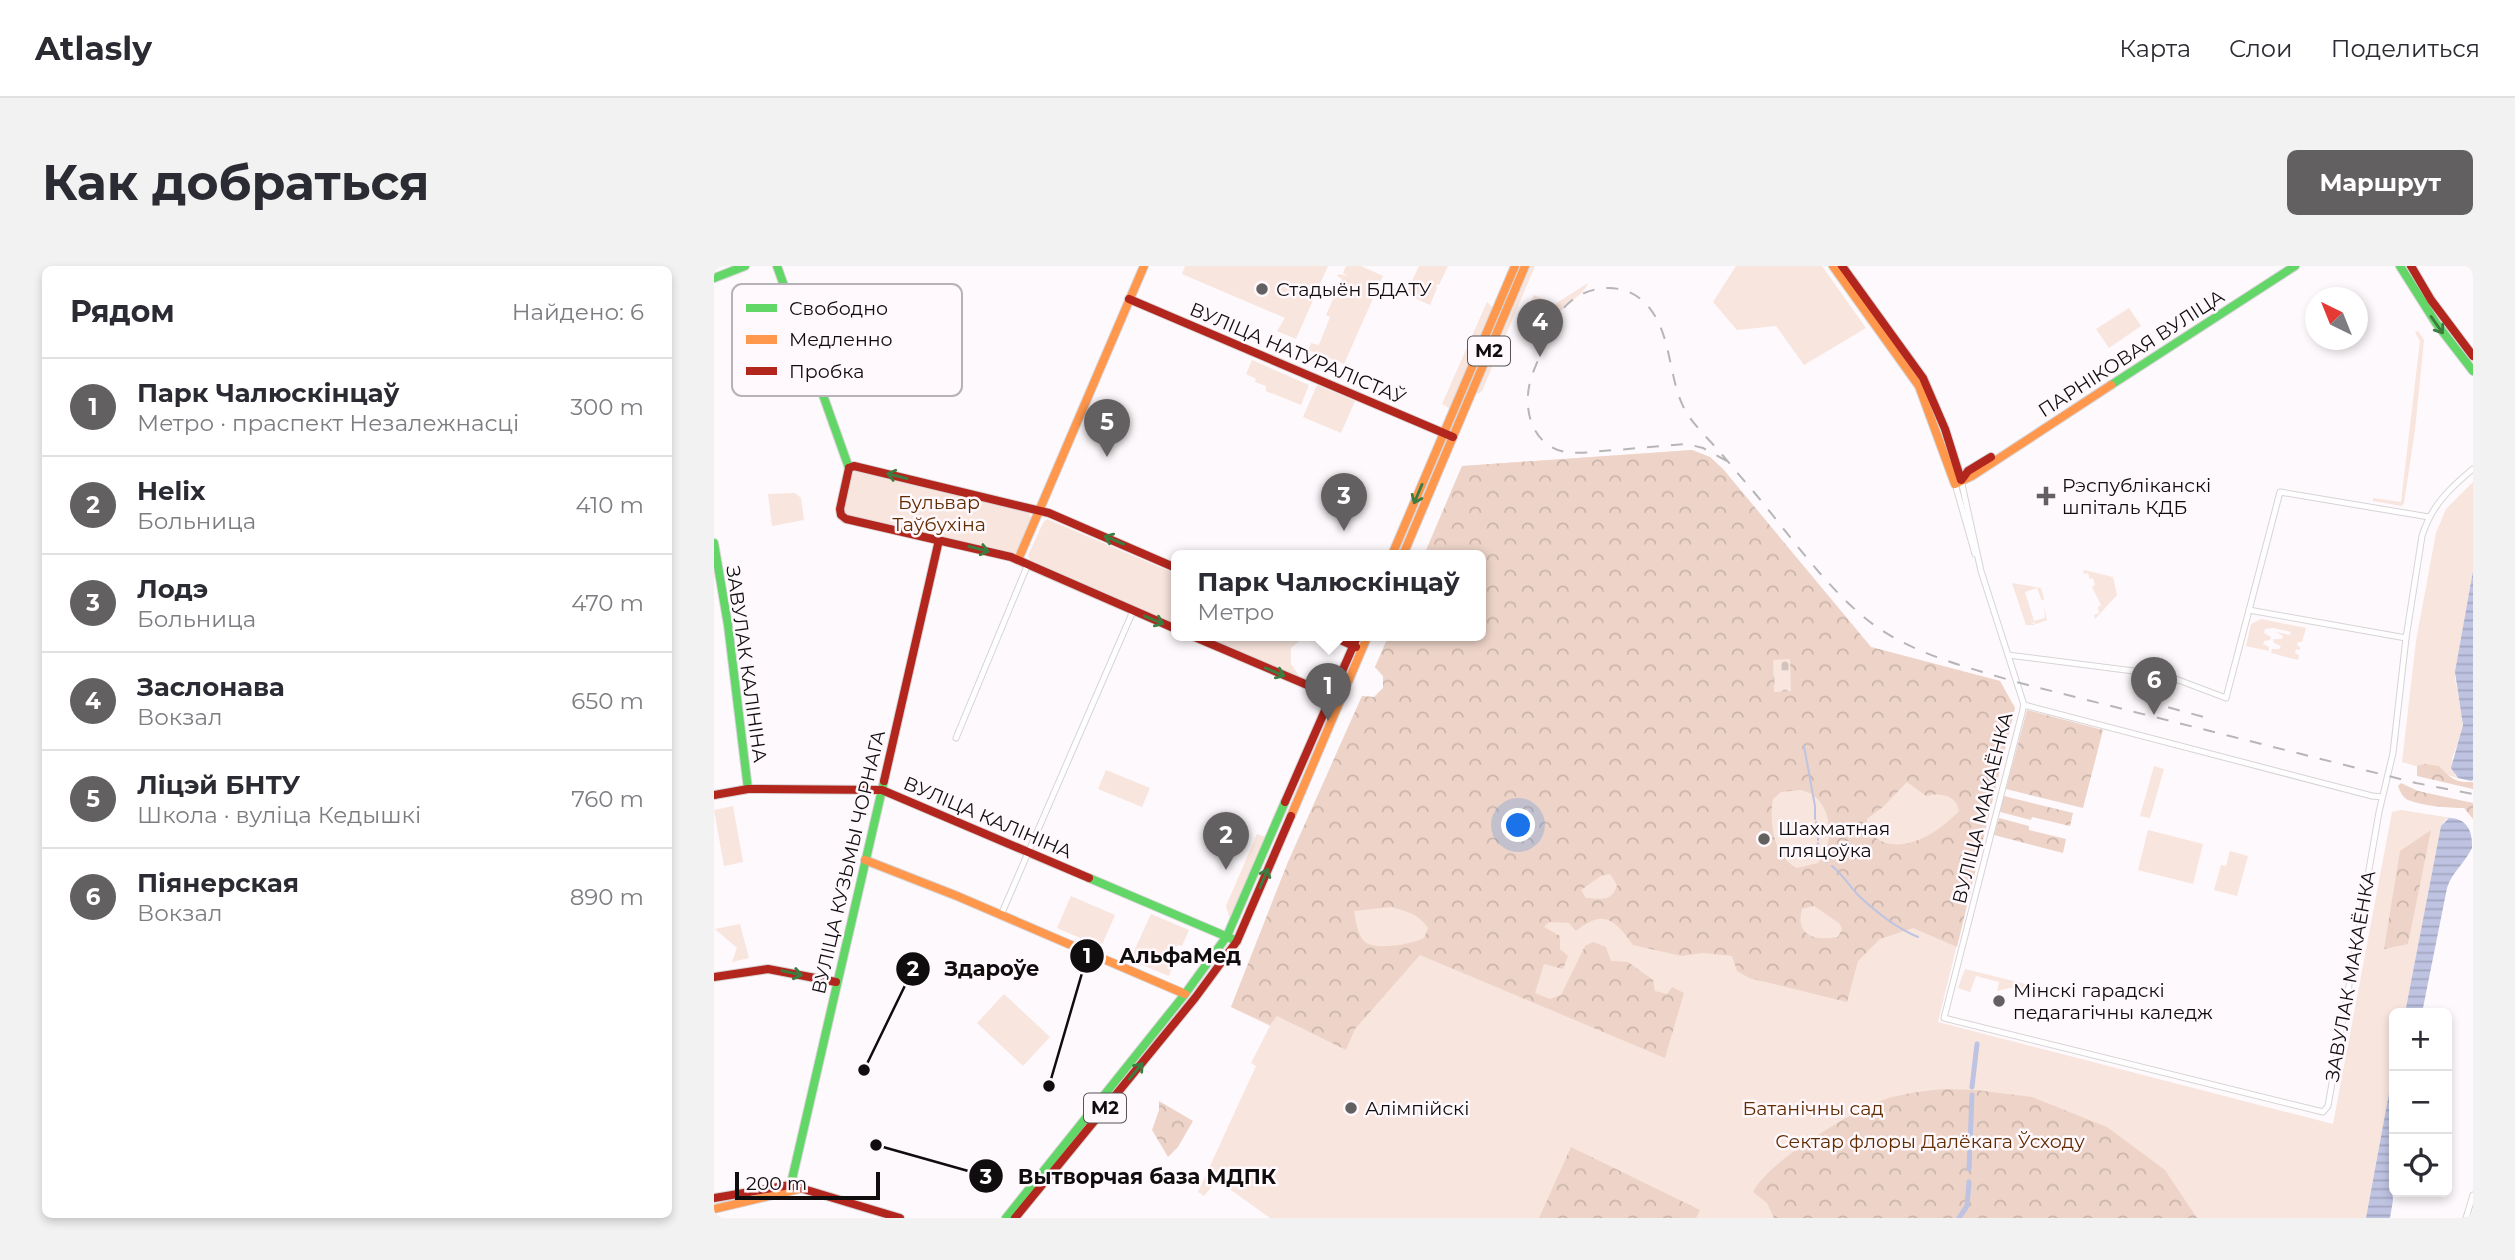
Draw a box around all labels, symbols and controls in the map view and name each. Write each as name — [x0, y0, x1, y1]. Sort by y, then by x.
text: Atlasly — [35, 28, 152, 68]
text: Карта — [2119, 34, 2191, 63]
text: Слои — [2229, 34, 2293, 63]
text: Поделиться — [2331, 34, 2480, 63]
button: Маршрут — [2287, 150, 2473, 215]
text: Как добраться — [42, 153, 430, 212]
place label: Стадыён БДАТУ — [1276, 278, 1432, 301]
marker: Стадыён БДАТУ — [1254, 281, 1270, 297]
legend — [732, 284, 962, 396]
street label: ПАРНІКОВАЯ ВУЛІЦА — [2034, 285, 2229, 422]
north arrow — [2305, 287, 2368, 350]
text: Рядом — [70, 293, 175, 330]
text: Свободно — [789, 297, 888, 320]
street label: ВУЛІЦА НАТУРАЛІСТАЎ — [1186, 297, 1409, 409]
text: Найдено: 6 — [512, 298, 644, 326]
pin: 4 — [1517, 299, 1563, 357]
one-way arrow — [2430, 315, 2444, 334]
text: Медленно — [789, 328, 893, 351]
road number: М2 — [1468, 336, 1510, 366]
text: Пробка — [789, 360, 864, 383]
text: Парк Чалюскінцаў — [137, 377, 399, 409]
text: 1 — [88, 393, 98, 421]
text: 300 m — [570, 393, 644, 421]
pin: 5 — [1084, 399, 1130, 457]
text: Метро · праспект Незалежнасці — [137, 409, 519, 437]
one-way arrow — [886, 469, 908, 482]
pin: 3 — [1321, 473, 1367, 531]
place label: Рэспубліканскі шпіталь КДБ — [2062, 474, 2211, 519]
text: Helix — [137, 475, 206, 507]
one-way arrow — [1411, 483, 1424, 504]
marker: Рэспубліканскі шпіталь КДБ — [2036, 486, 2056, 506]
text: 2 — [86, 491, 100, 519]
text: 410 m — [575, 491, 644, 519]
park label: Бульвар Таўбухіна — [892, 491, 986, 536]
text: Больница — [137, 507, 256, 535]
one-way arrow — [1103, 533, 1125, 546]
one-way arrow — [967, 543, 990, 556]
popup — [1171, 550, 1486, 641]
street label: ЗАВУЛАК КАЛІНІНА — [721, 564, 772, 764]
text: Парк Чалюскінцаў — [1197, 566, 1460, 598]
text: Лодэ — [137, 573, 208, 605]
text: 3 — [86, 589, 100, 617]
text: 470 m — [571, 589, 644, 617]
text: Метро — [1197, 598, 1274, 626]
text: Больница — [137, 605, 256, 633]
one-way arrow — [1143, 614, 1165, 627]
pin: 6 — [2131, 657, 2177, 715]
pin: 1 — [1305, 663, 1351, 721]
one-way arrow — [1264, 666, 1285, 679]
text: Заслонава — [137, 671, 285, 703]
text: 4 — [85, 687, 101, 715]
text: 650 m — [571, 687, 644, 715]
text: Вокзал — [137, 703, 222, 731]
street label: ВУЛІЦА МАКАЁНКА — [1948, 710, 2017, 906]
street label: ВУЛІЦА КУЗЬМЫ ЧОРНАГА — [807, 728, 890, 996]
text: Ліцэй БНТУ — [137, 769, 300, 801]
street label: ВУЛІЦА КАЛІНІНА — [900, 772, 1076, 863]
text: 5 — [86, 785, 100, 813]
text: 760 m — [571, 785, 644, 813]
text: Школа · вуліца Кедышкі — [137, 801, 421, 829]
your location — [1501, 808, 1535, 842]
pin: 2 — [1203, 812, 1249, 870]
place label: Шахматная пляцоўка — [1778, 817, 1890, 862]
marker: Шахматная пляцоўка — [1756, 831, 1772, 847]
text: Піянерская — [137, 867, 299, 899]
one-way arrow — [1258, 868, 1271, 890]
street label: ЗАВУЛАК МАКАЁНКА — [2321, 869, 2380, 1083]
text: 6 — [86, 883, 100, 911]
text: 890 m — [570, 883, 644, 911]
text: Вокзал — [137, 899, 222, 927]
callout: АльфаМед — [1070, 935, 1255, 977]
text: 1 — [1083, 943, 1091, 968]
text: АльфаМед — [1119, 943, 1241, 968]
callout: Здароўе — [895, 948, 1054, 990]
text: 2 — [907, 956, 919, 981]
text: Здароўе — [943, 956, 1040, 981]
one-way arrow — [780, 966, 803, 980]
place label: Мінскі гарадскі педагагічны каледж — [2013, 979, 2213, 1024]
marker: Мінскі гарадскі педагагічны каледж — [1991, 993, 2007, 1009]
map controls — [2389, 1008, 2452, 1197]
button: + — [2389, 1008, 2452, 1071]
one-way arrow — [1128, 1062, 1143, 1080]
button: − — [2389, 1071, 2452, 1134]
road number: М2 — [1084, 1094, 1126, 1122]
place label: Алімпійскі — [1365, 1097, 1469, 1120]
park label: Батанічны сад — [1742, 1097, 1884, 1120]
marker: Алімпійскі — [1343, 1100, 1359, 1116]
park label: Сектар флоры Далёкага Ўсходу — [1775, 1130, 2085, 1153]
button: locate — [2389, 1134, 2452, 1197]
callout: Вытворчая база МДПК — [969, 1155, 1290, 1197]
text: 3 — [979, 1164, 992, 1189]
text: Вытворчая база МДПК — [1018, 1164, 1277, 1189]
scale bar — [735, 1169, 880, 1201]
text: 200 m — [746, 1172, 807, 1195]

